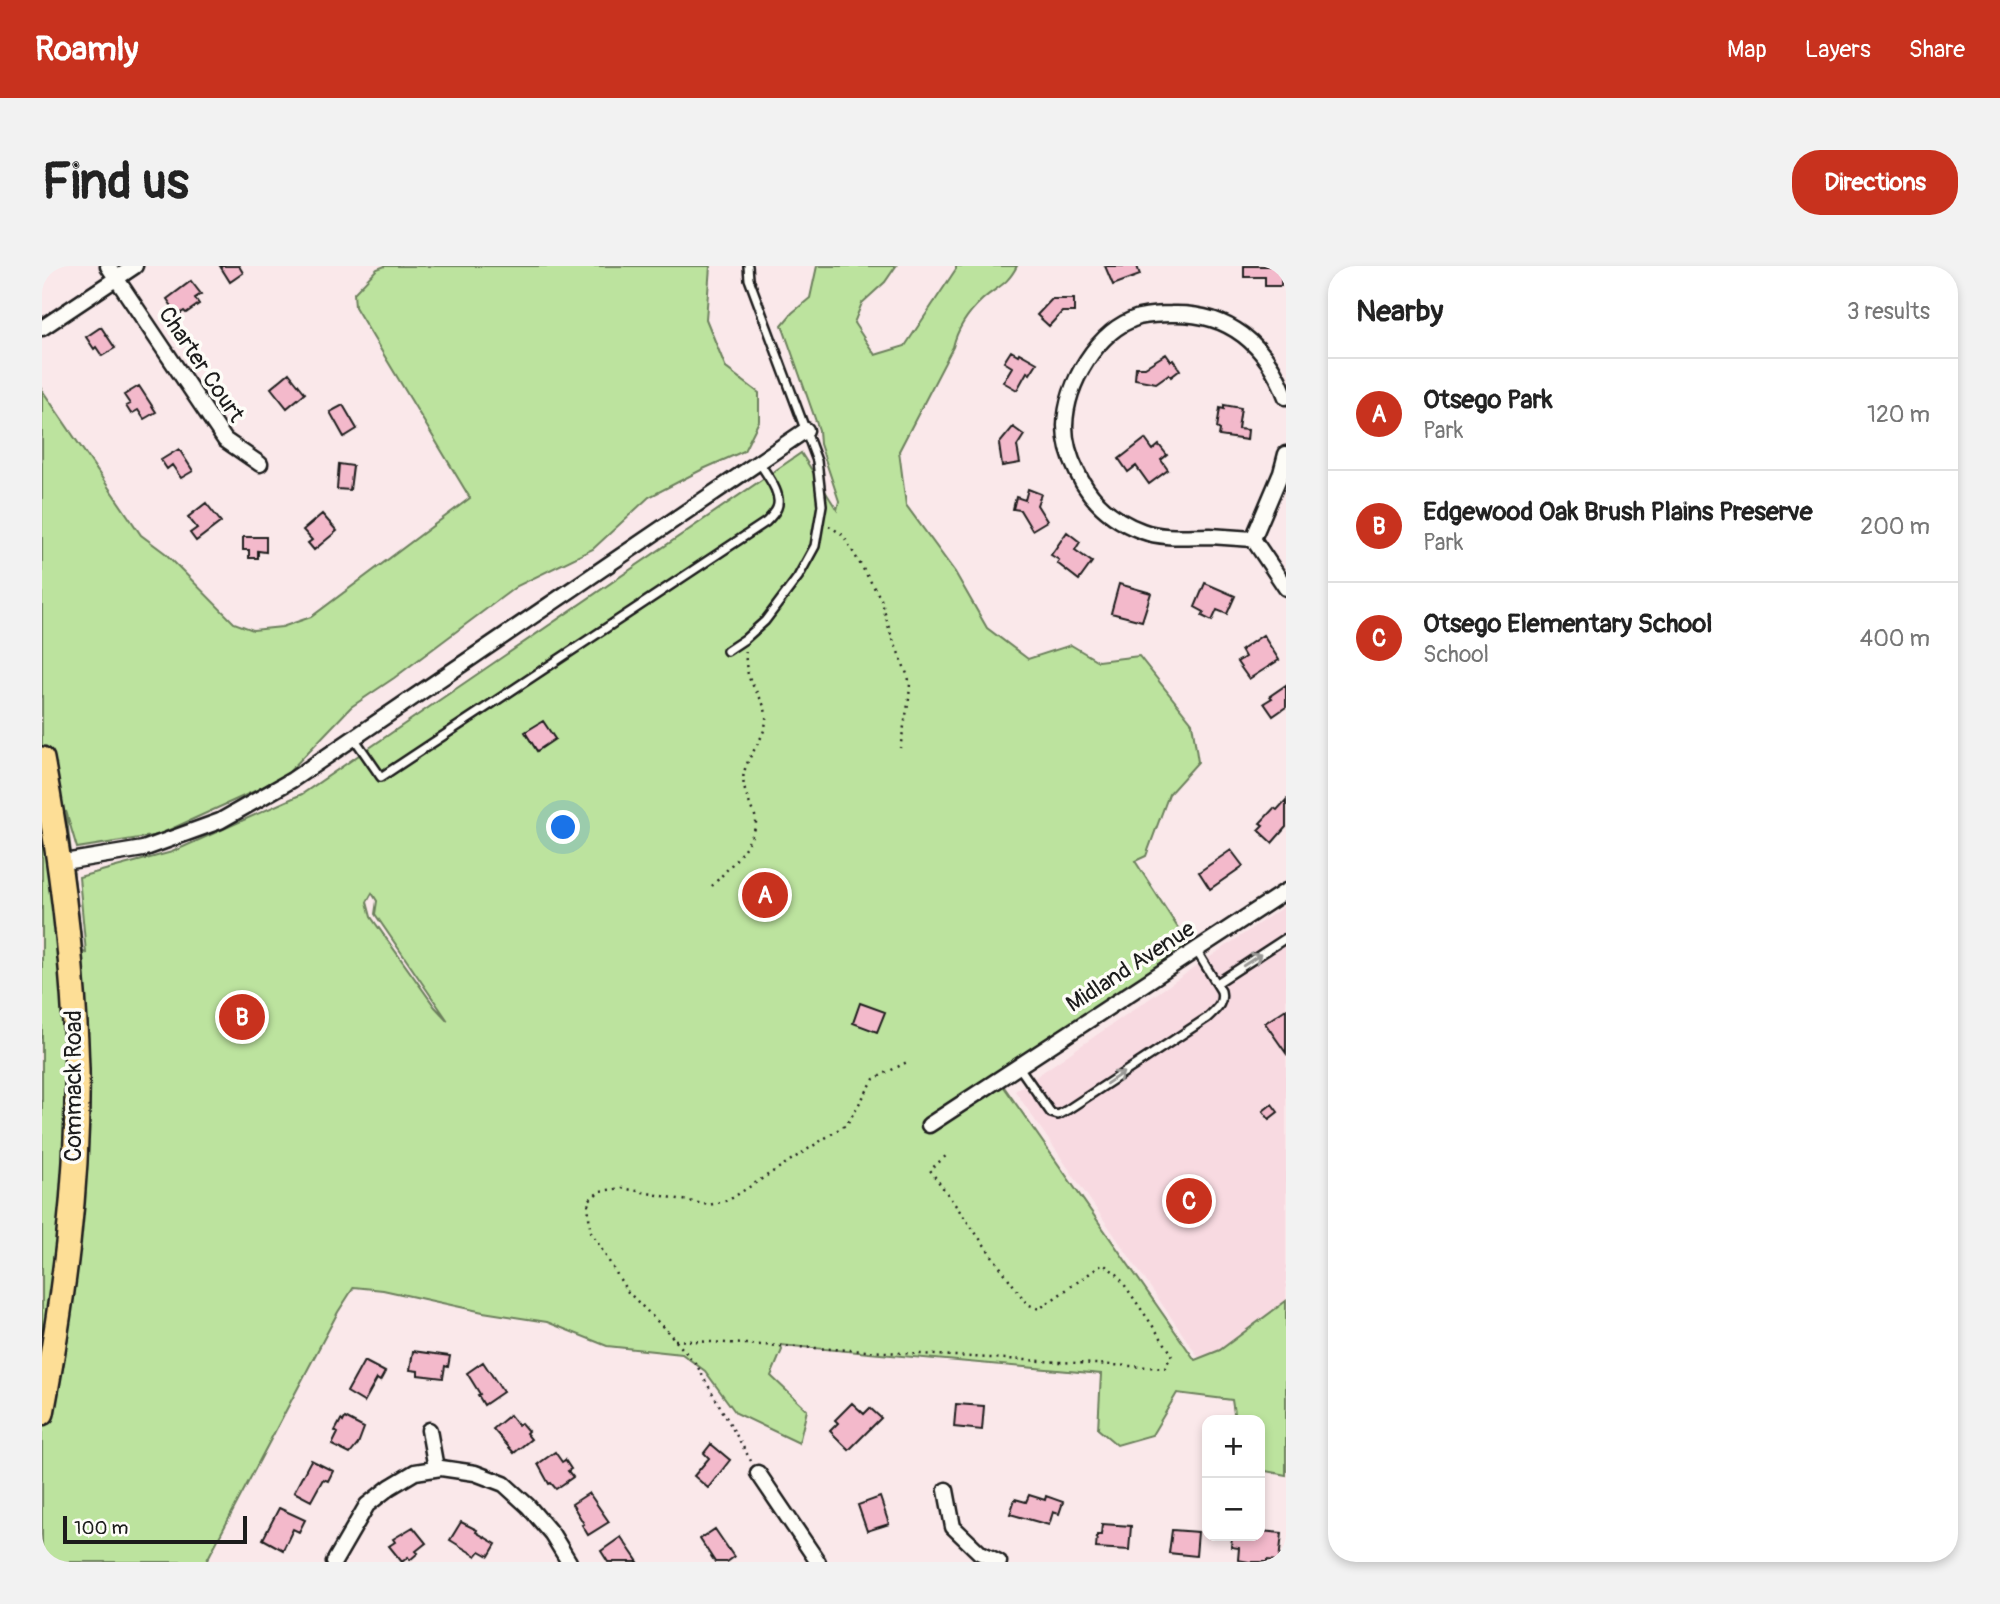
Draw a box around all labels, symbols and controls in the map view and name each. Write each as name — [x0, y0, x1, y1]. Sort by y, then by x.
text: Roamly — [35, 29, 138, 70]
text: Map — [1727, 35, 1767, 64]
text: Layers — [1805, 35, 1871, 64]
text: Share — [1909, 35, 1965, 64]
button: Directions — [1792, 150, 1958, 215]
text: Find us — [42, 152, 189, 213]
text: Nearby — [1356, 293, 1443, 330]
text: 3 results — [1847, 297, 1930, 326]
street label: Charter Court — [152, 301, 251, 428]
text: Otsego Park — [1423, 384, 1553, 416]
text: A — [1372, 400, 1386, 429]
text: 120 m — [1867, 400, 1930, 429]
text: Park — [1423, 416, 1463, 445]
text: Edgewood Oak Brush Plains Preserve — [1423, 496, 1813, 528]
text: B — [1372, 512, 1386, 541]
text: 200 m — [1860, 512, 1930, 541]
text: Park — [1423, 528, 1463, 557]
text: Otsego Elementary School — [1423, 608, 1712, 640]
text: C — [1372, 624, 1386, 653]
text: 400 m — [1860, 624, 1930, 653]
text: School — [1423, 640, 1489, 669]
your location — [546, 810, 580, 844]
pin: A — [742, 869, 788, 921]
street label: Midland Avenue — [1061, 914, 1201, 1019]
one-way arrow — [1241, 953, 1261, 967]
pin: B — [219, 991, 265, 1043]
street label: Commack Road — [59, 1010, 88, 1162]
one-way arrow — [1105, 1071, 1124, 1085]
pin: C — [1166, 1175, 1212, 1227]
map controls — [1202, 1415, 1265, 1541]
button: + — [1202, 1415, 1265, 1478]
button: − — [1202, 1478, 1265, 1541]
scale bar — [63, 1513, 247, 1545]
text: 100 m — [74, 1516, 128, 1540]

